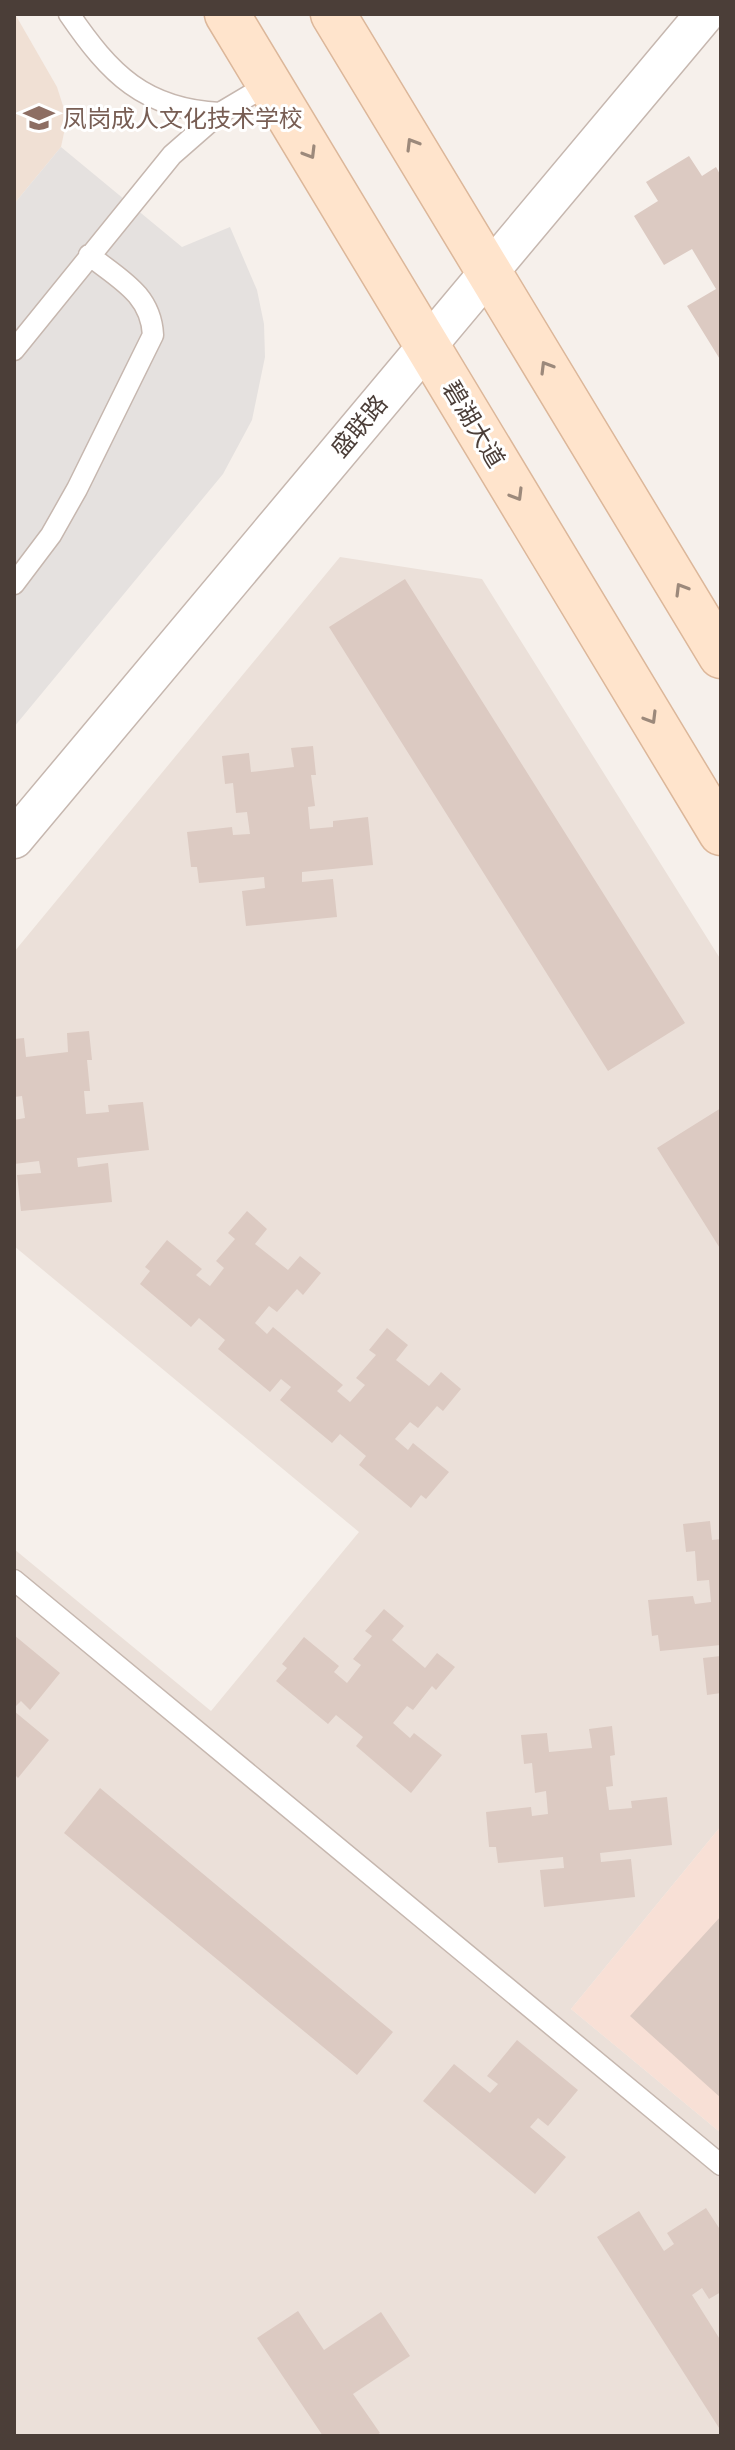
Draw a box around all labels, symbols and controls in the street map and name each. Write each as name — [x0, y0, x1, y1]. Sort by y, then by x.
school or university icon: 凤岗成人文化技术学校 — [22, 101, 56, 135]
place label: 凤岗成人文化技术学校 — [63, 105, 303, 132]
one-way arrow — [406, 138, 422, 153]
one-way arrow — [301, 144, 316, 159]
one-way arrow — [540, 361, 556, 376]
street label: 碧湖大道 — [438, 376, 510, 472]
street label: 盛联路 — [326, 390, 392, 462]
one-way arrow — [507, 486, 523, 501]
one-way arrow — [675, 583, 690, 598]
one-way arrow — [642, 709, 657, 724]

